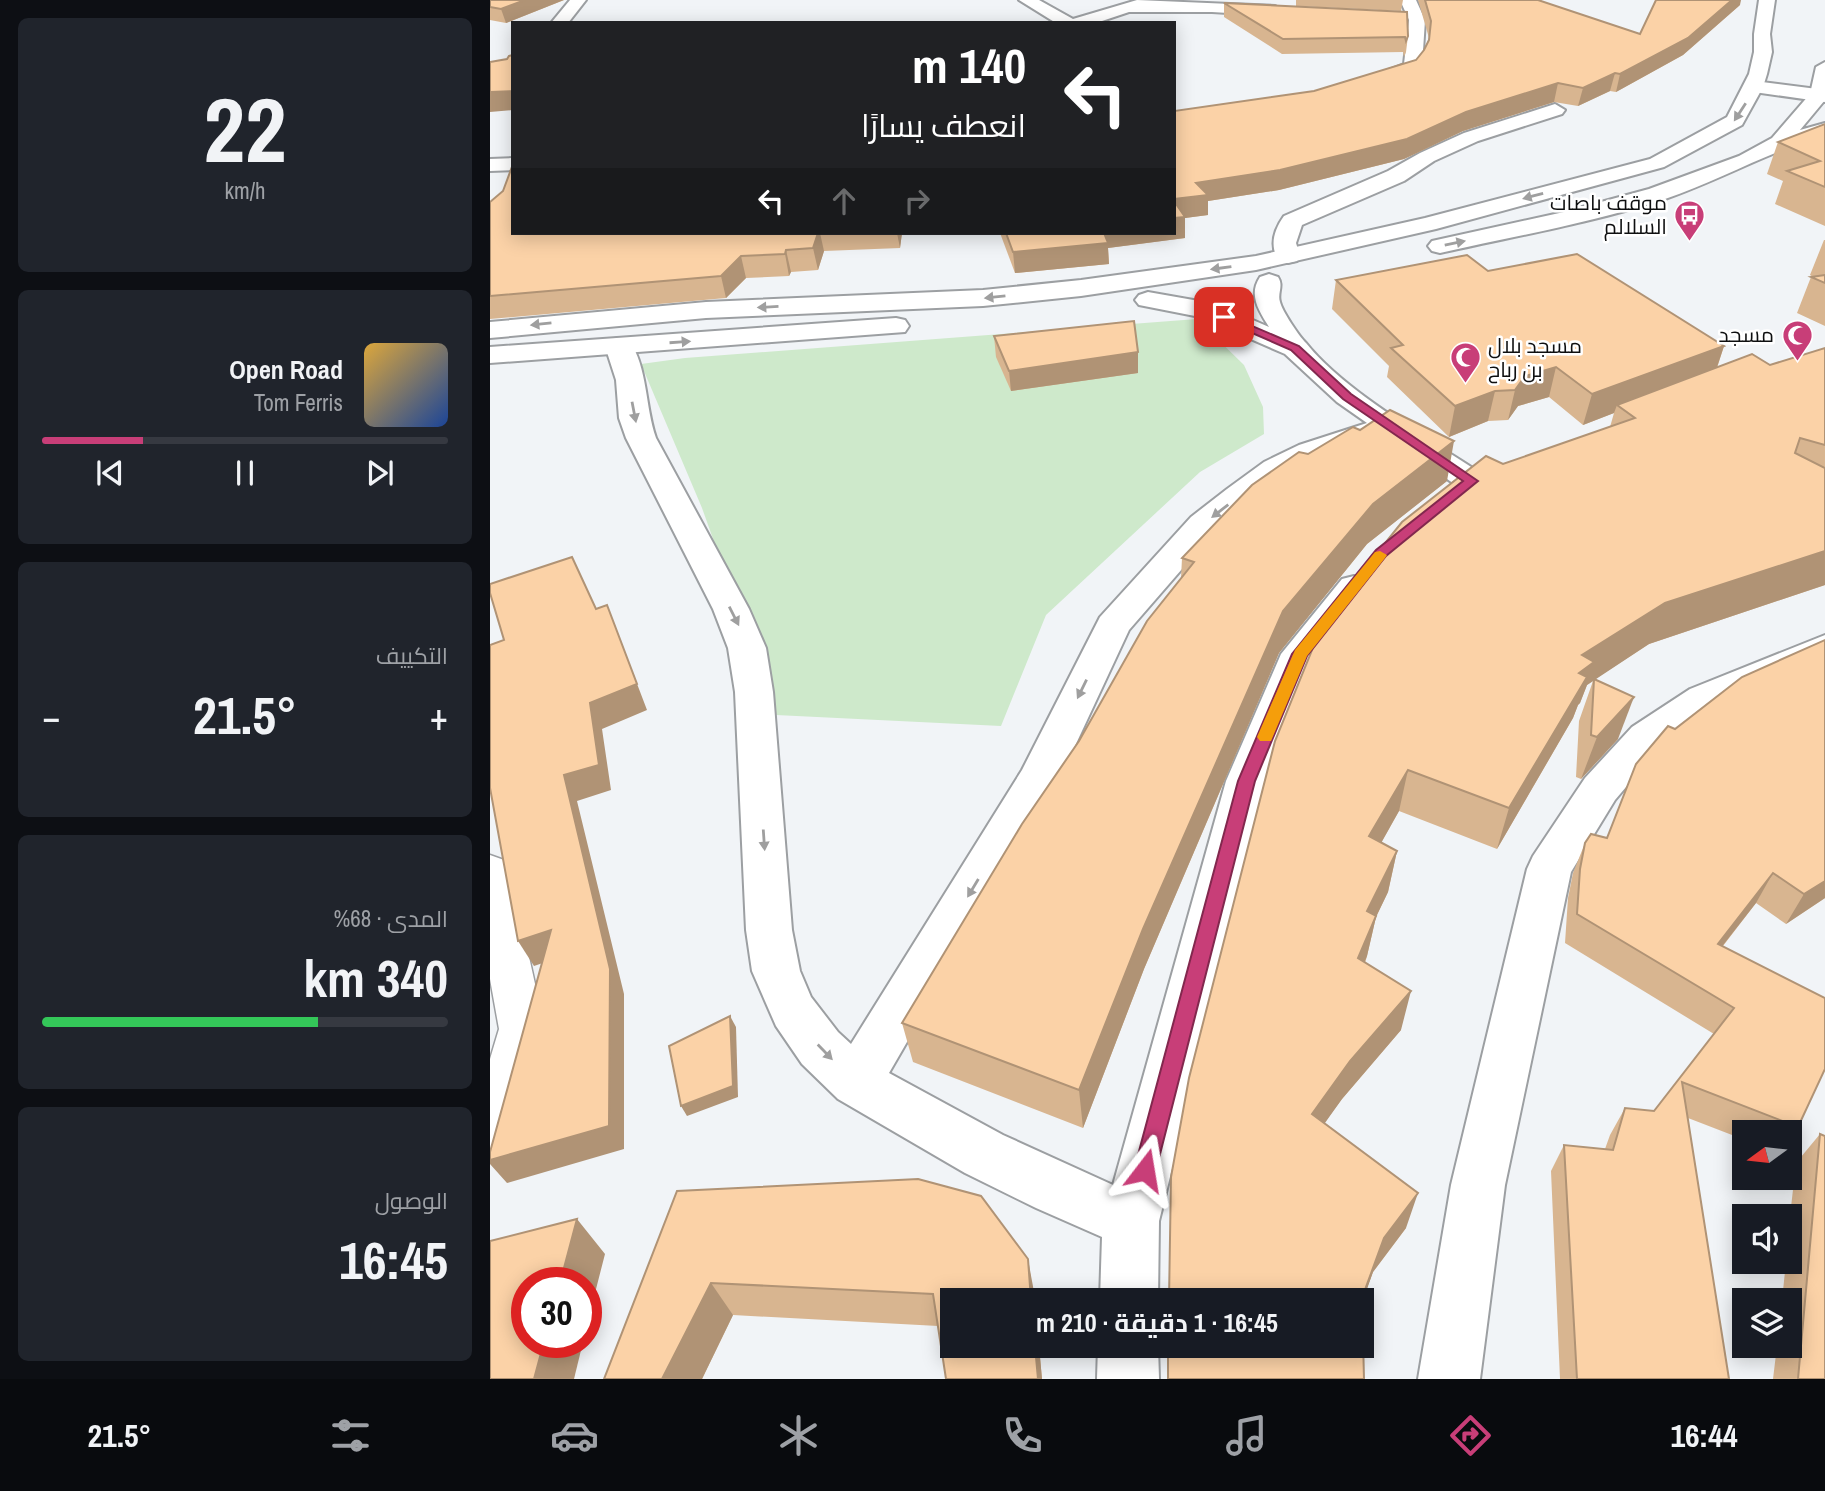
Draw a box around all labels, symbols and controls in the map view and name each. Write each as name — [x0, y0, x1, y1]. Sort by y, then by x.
text: 140 m — [912, 32, 1026, 98]
icon: left — [1050, 49, 1141, 140]
text: 22 — [204, 68, 287, 190]
one-way arrow — [1734, 102, 1747, 122]
text: انعطف يسارًا — [861, 104, 1026, 147]
text: km/h — [225, 175, 265, 206]
icon: left — [752, 182, 790, 220]
icon: ahead — [825, 182, 863, 220]
icon: right — [898, 182, 936, 220]
place label: موقف باصات السلالم — [1550, 188, 1667, 241]
one-way arrow — [1522, 191, 1543, 201]
bus stop icon: موقف باصات السلالم — [1673, 198, 1707, 242]
one-way arrow — [1444, 237, 1466, 248]
one-way arrow — [1210, 263, 1232, 274]
pin — [1194, 287, 1254, 347]
one-way arrow — [984, 292, 1006, 303]
icon: arrive — [1205, 298, 1243, 336]
one-way arrow — [757, 301, 779, 312]
mosque icon: مسجد — [1780, 318, 1814, 362]
one-way arrow — [530, 319, 552, 330]
place label: مسجد — [1719, 320, 1774, 349]
place label: مسجد بلال بن رباح — [1488, 331, 1582, 384]
one-way arrow — [670, 336, 692, 347]
mosque icon: مسجد بلال بن رباح — [1448, 341, 1482, 385]
text: Open Road — [229, 352, 343, 387]
text: Tom Ferris — [254, 387, 343, 418]
one-way arrow — [629, 401, 640, 423]
icon: previous — [91, 454, 129, 492]
icon: pause — [226, 454, 264, 492]
icon: next — [361, 454, 399, 492]
one-way arrow — [1211, 503, 1229, 518]
one-way arrow — [728, 606, 740, 626]
text: التكييف — [376, 640, 448, 671]
one-way arrow — [1077, 679, 1088, 699]
text: 21.5° — [193, 680, 297, 750]
text: − — [42, 691, 60, 742]
text: + — [430, 691, 448, 742]
one-way arrow — [758, 829, 769, 851]
one-way arrow — [966, 878, 979, 897]
text: المدى · 68% — [334, 903, 448, 934]
text: 340 km — [303, 943, 448, 1013]
one-way arrow — [816, 1043, 832, 1060]
north arrow — [1732, 1120, 1802, 1190]
map controls — [1732, 1120, 1802, 1358]
position arrow — [1108, 1133, 1182, 1207]
text: الوصول — [375, 1185, 448, 1216]
button: sound — [1732, 1204, 1802, 1274]
text: 16:45 — [339, 1225, 448, 1295]
speed limit sign: 30 — [511, 1267, 602, 1358]
button: layers — [1732, 1288, 1802, 1358]
text: 16:45 · 1 دقيقة · 210 m — [1036, 1305, 1278, 1340]
icon: filters — [326, 1411, 375, 1460]
icon: car — [550, 1411, 599, 1460]
icon: climate — [774, 1411, 823, 1460]
icon: phone — [998, 1411, 1047, 1460]
icon: music — [1222, 1411, 1271, 1460]
icon: directions — [1446, 1411, 1495, 1460]
text: 21.5° — [88, 1414, 151, 1457]
text: 16:44 — [1670, 1414, 1738, 1457]

